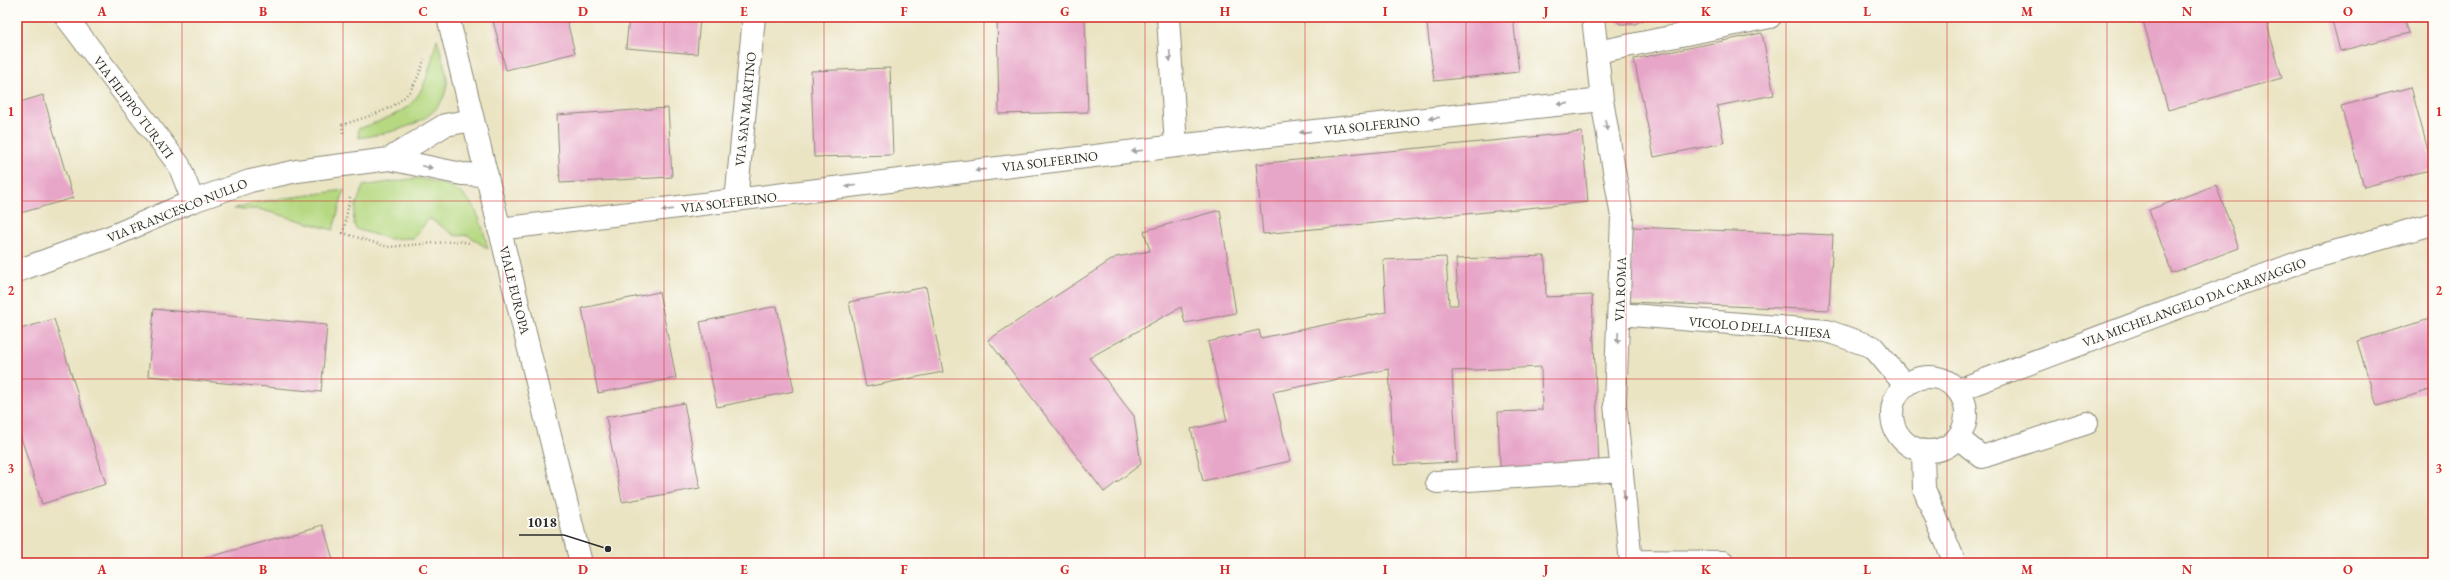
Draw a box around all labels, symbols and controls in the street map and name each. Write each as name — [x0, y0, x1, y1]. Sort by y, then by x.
text: A — [96, 3, 107, 20]
text: B — [259, 3, 267, 20]
text: C — [418, 3, 428, 20]
text: D — [578, 3, 588, 20]
text: E — [740, 3, 748, 20]
text: F — [900, 3, 908, 20]
text: G — [1060, 3, 1070, 20]
text: H — [1220, 3, 1231, 20]
text: I — [1383, 3, 1388, 20]
text: J — [1542, 3, 1549, 20]
text: K — [1701, 3, 1712, 20]
text: L — [1863, 3, 1871, 20]
text: M — [2021, 3, 2033, 20]
text: N — [2182, 3, 2193, 20]
text: O — [2343, 3, 2353, 20]
one-way arrow — [1167, 50, 1174, 62]
street label: VIA SAN MARTINO — [731, 51, 760, 167]
street label: VIA FILIPPO TURATI — [90, 53, 178, 162]
one-way arrow — [1557, 101, 1569, 107]
text: 1 — [8, 103, 15, 120]
text: 1 — [2436, 103, 2443, 120]
street label: VIA SOLFERINO — [1323, 112, 1421, 139]
one-way arrow — [1428, 115, 1440, 121]
one-way arrow — [1603, 119, 1609, 131]
one-way arrow — [1299, 129, 1311, 135]
street label: VIA SOLFERINO — [1001, 147, 1099, 176]
one-way arrow — [1131, 147, 1143, 154]
one-way arrow — [421, 165, 433, 171]
one-way arrow — [974, 167, 986, 173]
street label: VIA FRANCESCO NULLO — [105, 174, 250, 246]
one-way arrow — [845, 183, 857, 189]
street label: VIA SOLFERINO — [680, 188, 778, 217]
one-way arrow — [661, 206, 673, 213]
street label: VIALE EUROPA — [495, 244, 534, 337]
street label: VIA MICHELANGELO DA CARAVAGGIO — [2080, 254, 2308, 351]
street label: VIA ROMA — [1611, 255, 1630, 322]
text: 2 — [8, 282, 15, 299]
text: 2 — [2436, 282, 2443, 299]
street label: VICOLO DELLA CHIESA — [1688, 313, 1833, 342]
one-way arrow — [1614, 332, 1621, 344]
text: 3 — [8, 460, 15, 477]
text: 3 — [2436, 460, 2443, 477]
one-way arrow — [1621, 489, 1628, 501]
callout: 1018 — [519, 509, 564, 535]
text: 1018 — [527, 513, 557, 531]
text: A — [96, 561, 107, 578]
text: B — [259, 561, 267, 578]
text: C — [418, 561, 428, 578]
text: D — [578, 561, 588, 578]
text: E — [740, 561, 748, 578]
text: F — [900, 561, 908, 578]
text: G — [1060, 561, 1070, 578]
text: H — [1220, 561, 1231, 578]
text: I — [1383, 561, 1388, 578]
text: J — [1542, 561, 1549, 578]
text: K — [1701, 561, 1712, 578]
text: L — [1863, 561, 1871, 578]
text: M — [2021, 561, 2033, 578]
text: N — [2182, 561, 2193, 578]
text: O — [2343, 561, 2353, 578]

